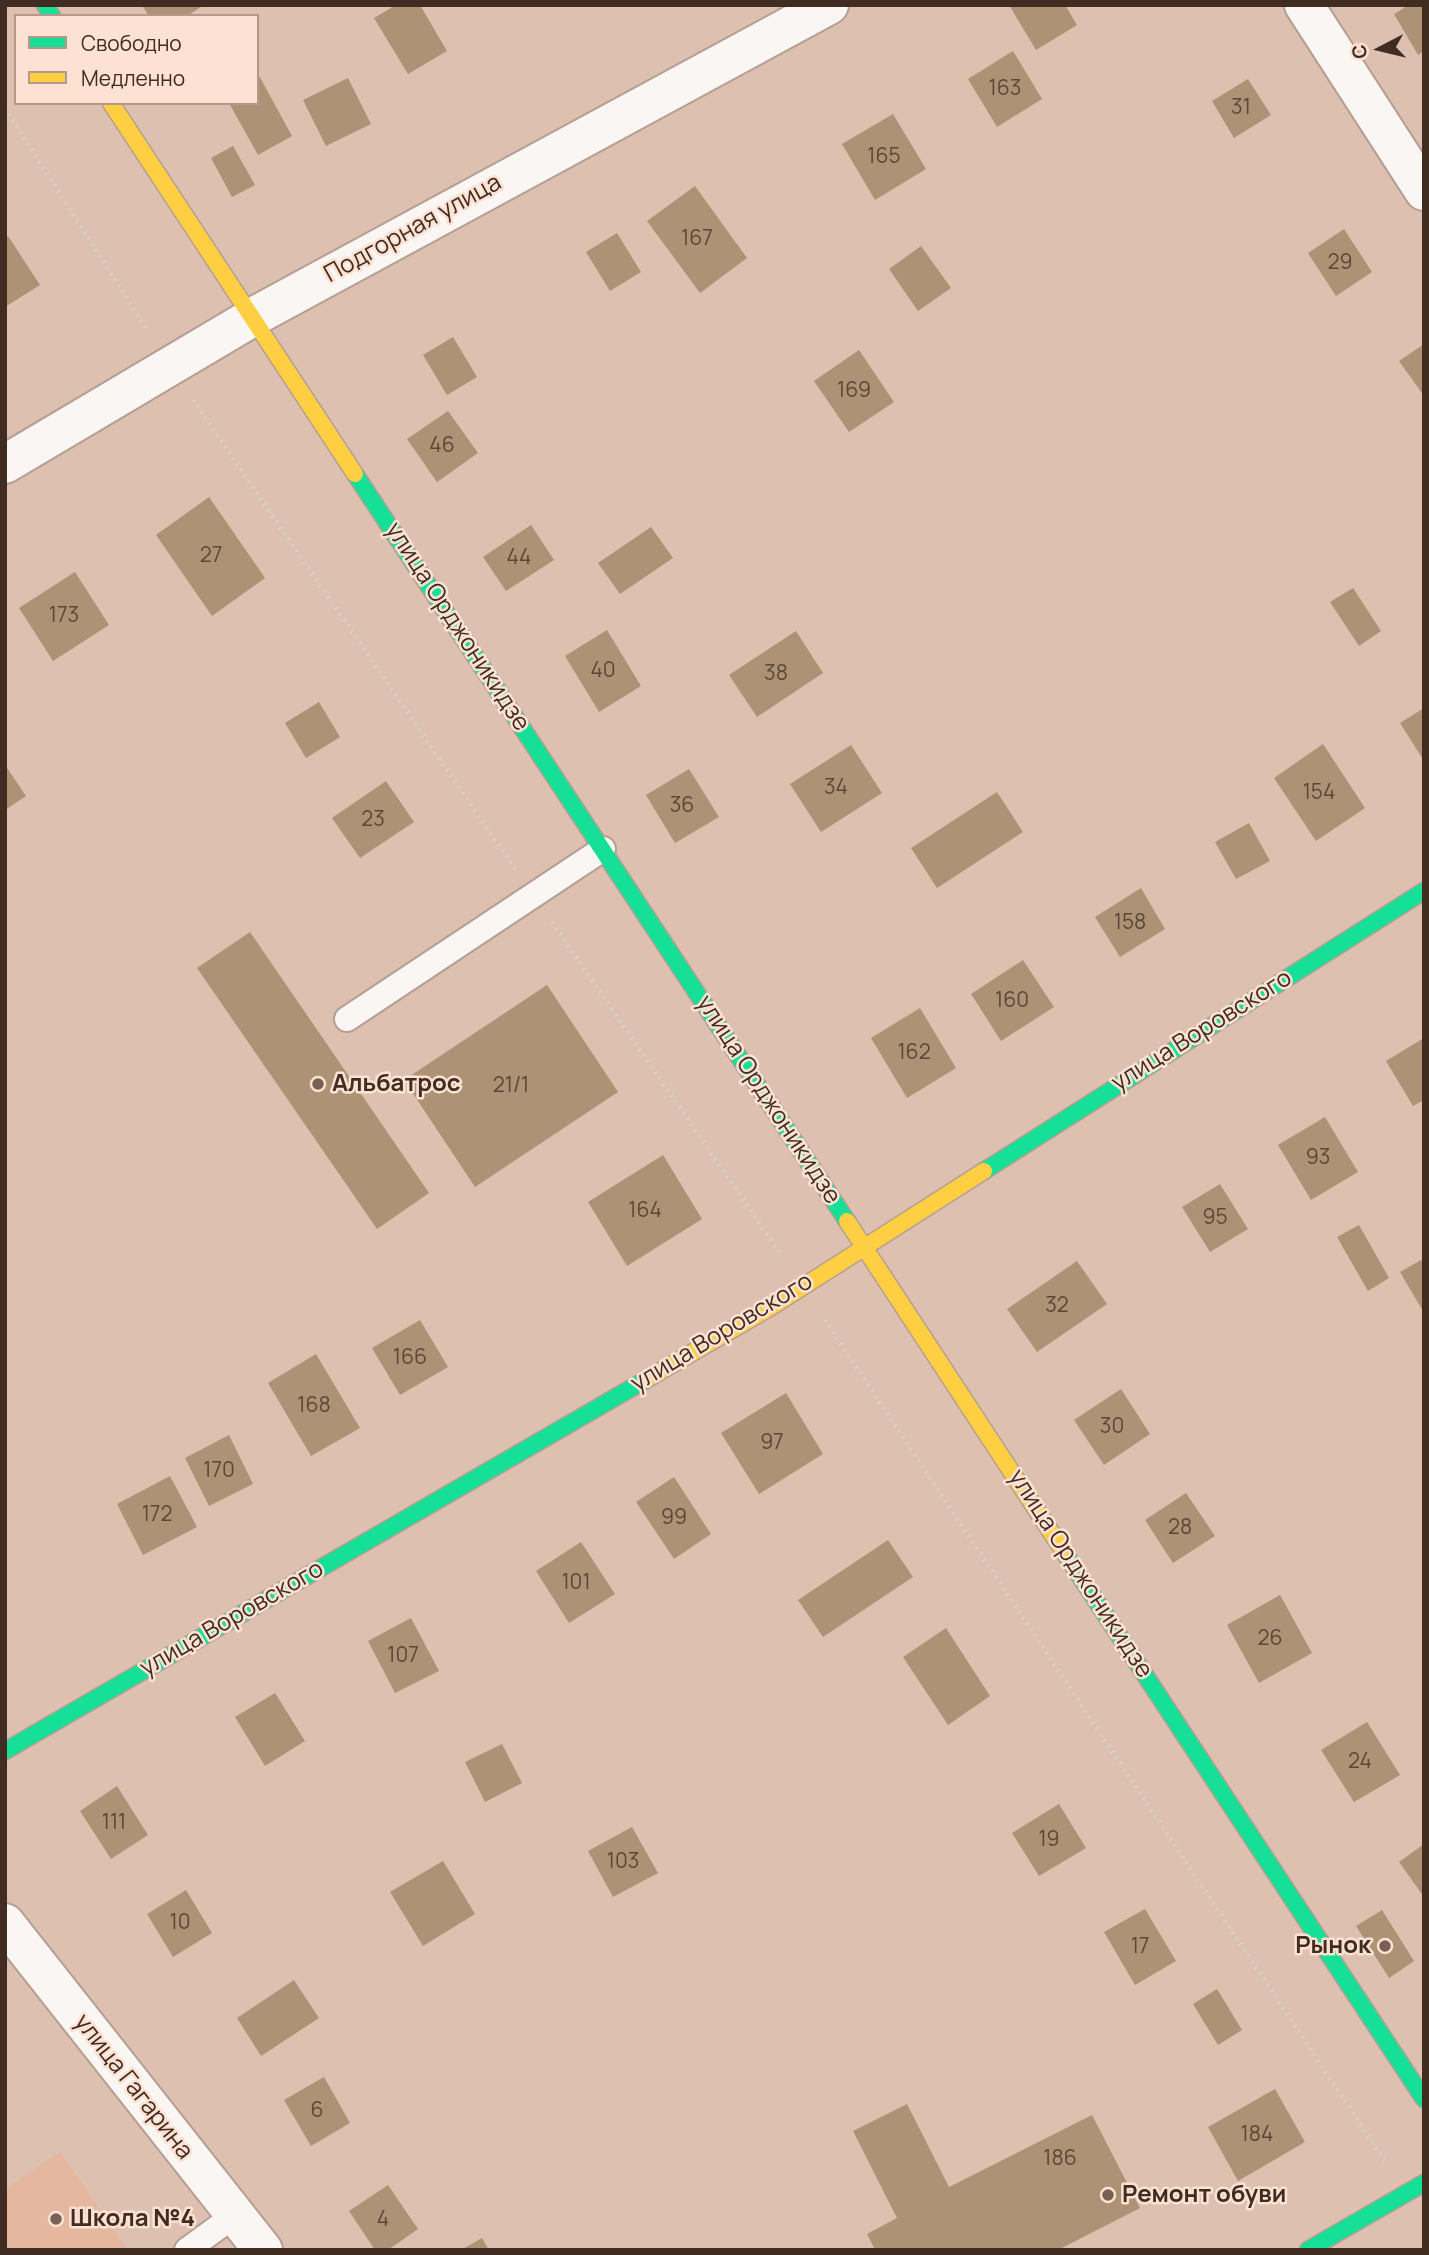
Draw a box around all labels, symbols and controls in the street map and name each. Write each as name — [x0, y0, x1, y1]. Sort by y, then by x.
legend — [14, 14, 259, 105]
north arrow — [1345, 14, 1415, 84]
text: Свободно — [81, 29, 182, 57]
text: С — [1345, 43, 1373, 60]
text: Медленно — [81, 64, 185, 92]
house number: 163 — [989, 76, 1021, 102]
house number: 31 — [1231, 95, 1251, 121]
house number: 165 — [867, 144, 901, 170]
street label: Подгорная улица — [319, 168, 507, 290]
house number: 167 — [681, 226, 713, 252]
house number: 29 — [1327, 250, 1353, 276]
house number: 169 — [837, 378, 871, 404]
house number: 46 — [429, 433, 455, 459]
street label: улица Орджоникидзе — [379, 517, 535, 737]
house number: 27 — [200, 543, 222, 569]
house number: 44 — [507, 545, 531, 571]
house number: 173 — [49, 603, 79, 629]
house number: 40 — [590, 658, 616, 684]
house number: 38 — [764, 661, 788, 687]
house number: 34 — [824, 775, 848, 801]
house number: 154 — [1303, 780, 1335, 806]
house number: 36 — [670, 793, 694, 819]
house number: 23 — [361, 807, 385, 833]
house number: 158 — [1114, 910, 1146, 936]
street label: улица Воровского — [1107, 964, 1297, 1098]
house number: 160 — [995, 988, 1029, 1014]
street label: улица Орджоникидзе — [690, 990, 846, 1210]
house number: 162 — [897, 1040, 931, 1066]
place label: Альбатрос — [332, 1070, 461, 1098]
house number: 21/1 — [493, 1073, 529, 1099]
marker: Альбатрос — [310, 1076, 326, 1092]
house number: 93 — [1306, 1145, 1330, 1171]
house number: 164 — [628, 1198, 662, 1224]
house number: 95 — [1202, 1205, 1228, 1231]
street label: улица Воровского — [626, 1267, 818, 1399]
house number: 32 — [1045, 1293, 1069, 1319]
house number: 166 — [393, 1345, 427, 1371]
house number: 168 — [297, 1393, 331, 1419]
house number: 30 — [1100, 1414, 1124, 1440]
house number: 97 — [760, 1430, 784, 1456]
house number: 170 — [203, 1458, 235, 1484]
street label: улица Орджоникидзе — [1002, 1464, 1158, 1684]
house number: 172 — [142, 1502, 172, 1528]
house number: 99 — [661, 1505, 687, 1531]
house number: 28 — [1168, 1515, 1192, 1541]
street label: улица Воровского — [135, 1555, 329, 1683]
house number: 101 — [561, 1570, 591, 1596]
house number: 26 — [1257, 1626, 1283, 1652]
house number: 107 — [387, 1643, 419, 1669]
house number: 24 — [1348, 1749, 1372, 1775]
house number: 111 — [102, 1810, 126, 1836]
house number: 19 — [1038, 1827, 1060, 1853]
house number: 103 — [607, 1849, 639, 1875]
house number: 10 — [170, 1910, 190, 1936]
place label: Рынок — [1295, 1932, 1371, 1960]
house number: 17 — [1131, 1934, 1149, 1960]
marker: Рынок — [1377, 1938, 1393, 1954]
street label: улица Гагарина — [67, 2009, 199, 2165]
house number: 6 — [310, 2098, 324, 2124]
house number: 184 — [1241, 2122, 1273, 2148]
house number: 186 — [1043, 2146, 1077, 2172]
place label: Ремонт обуви — [1122, 2181, 1286, 2209]
marker: Ремонт обуви — [1100, 2187, 1116, 2203]
place label: Школа №4 — [70, 2205, 195, 2233]
house number: 4 — [377, 2207, 389, 2233]
marker: Школа №4 — [48, 2211, 64, 2227]

